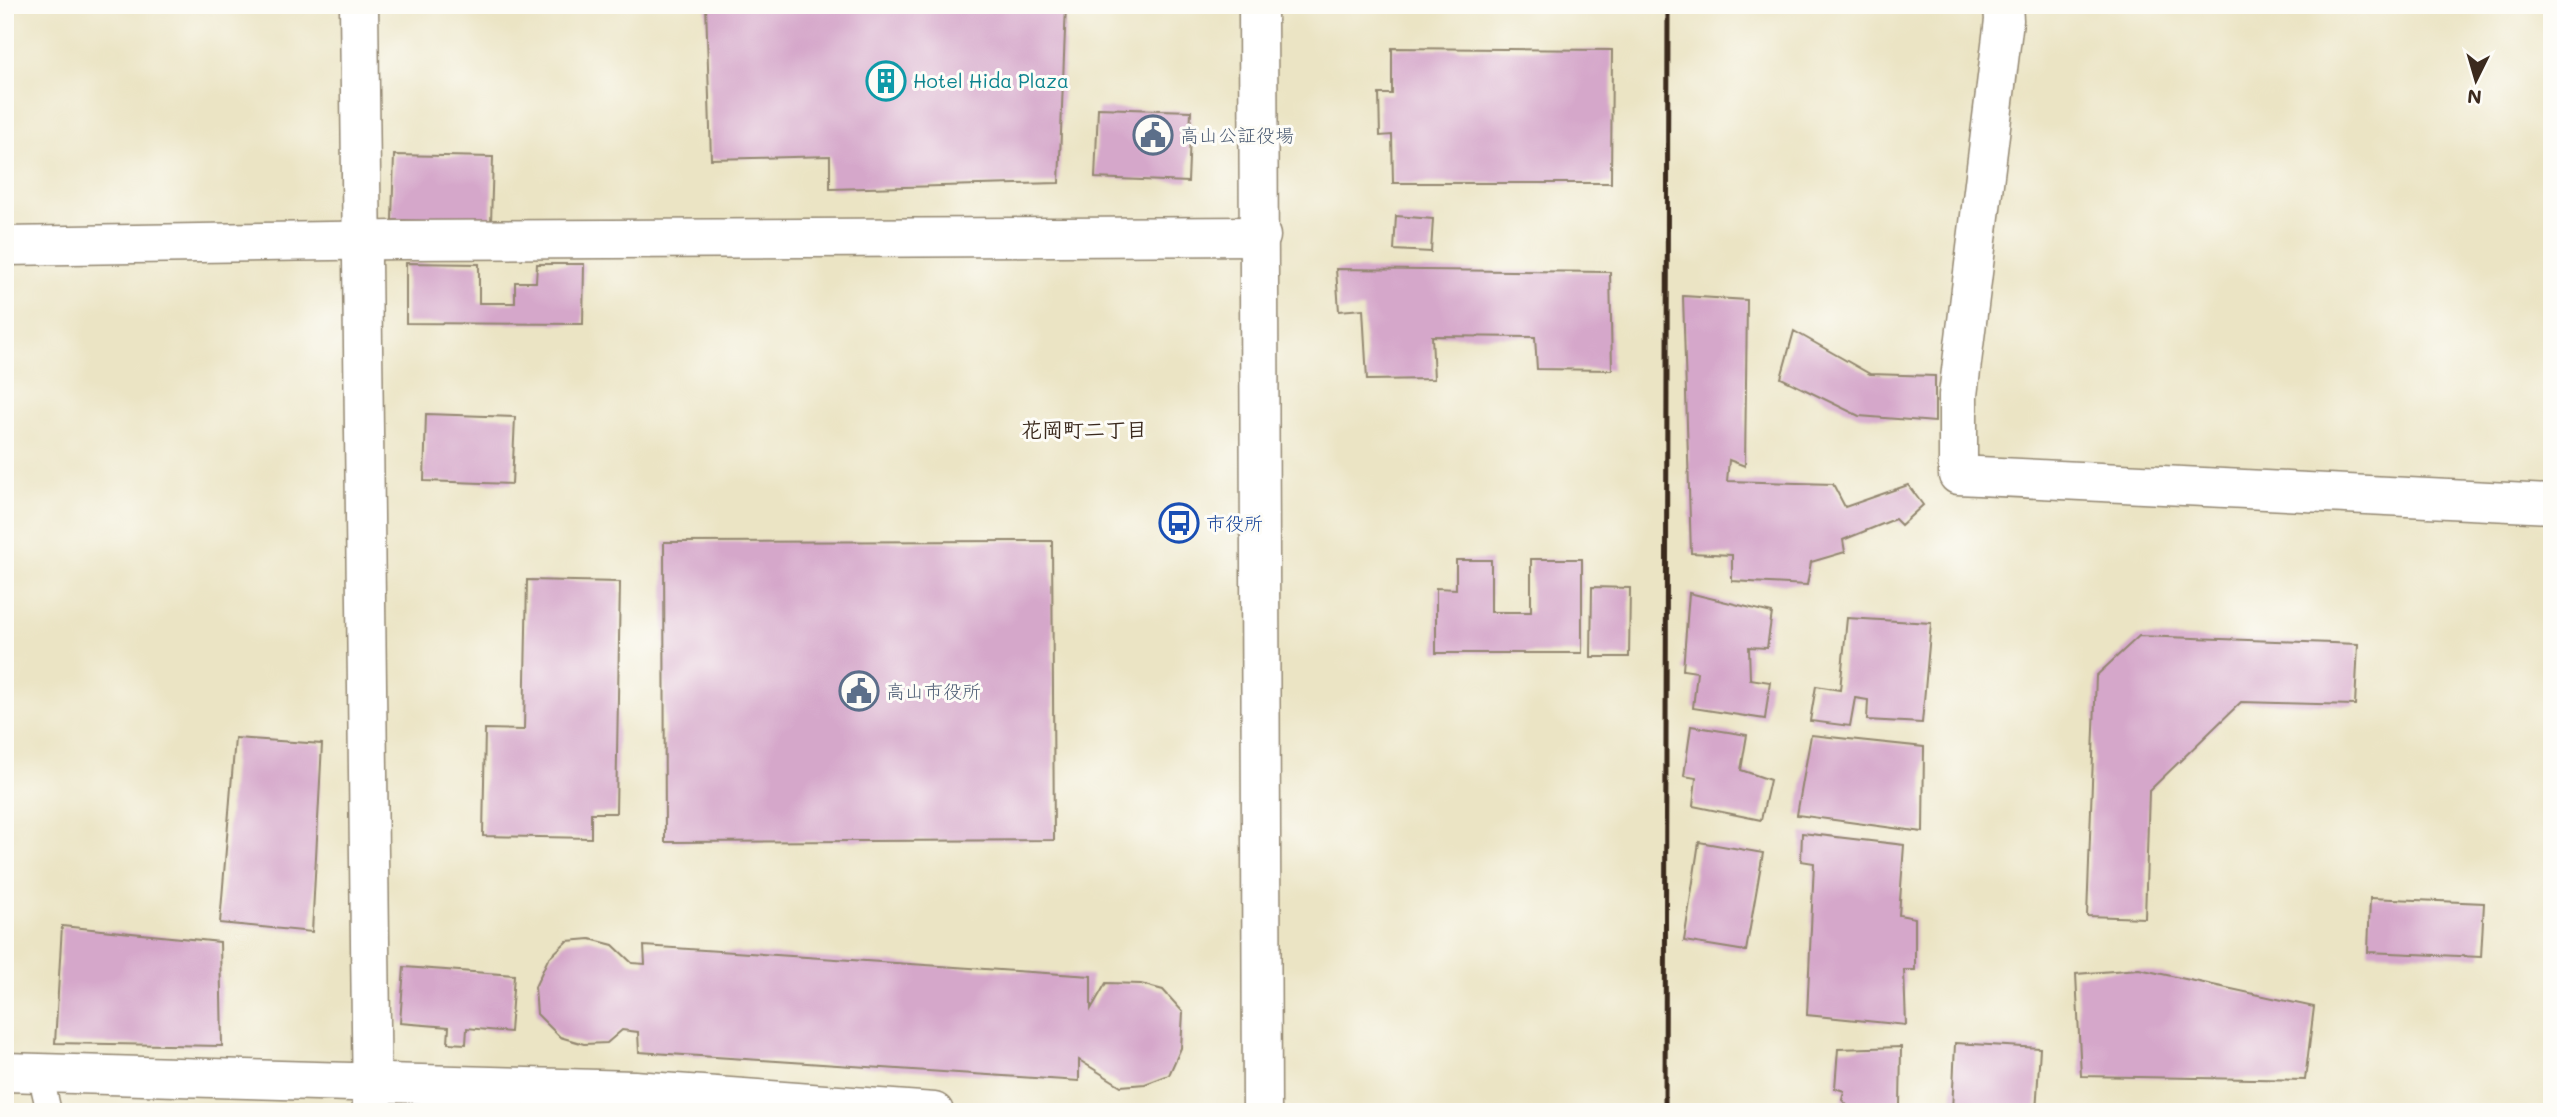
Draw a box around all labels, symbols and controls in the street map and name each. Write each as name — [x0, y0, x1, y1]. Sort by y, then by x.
north arrow — [2442, 46, 2512, 116]
building icon: Hotel Hida Plaza — [865, 60, 907, 102]
place label: Hotel Hida Plaza — [913, 68, 1069, 93]
text: N — [2466, 84, 2483, 111]
public building icon: 高山公証役場 — [1132, 114, 1174, 156]
place label: 高山公証役場 — [1180, 122, 1294, 147]
district label: 花岡町二丁目 — [1021, 415, 1147, 442]
bus stop icon: 市役所 — [1158, 502, 1200, 544]
place label: 市役所 — [1206, 510, 1263, 535]
public building icon: 高山市役所 — [838, 670, 880, 712]
place label: 高山市役所 — [886, 678, 981, 703]

